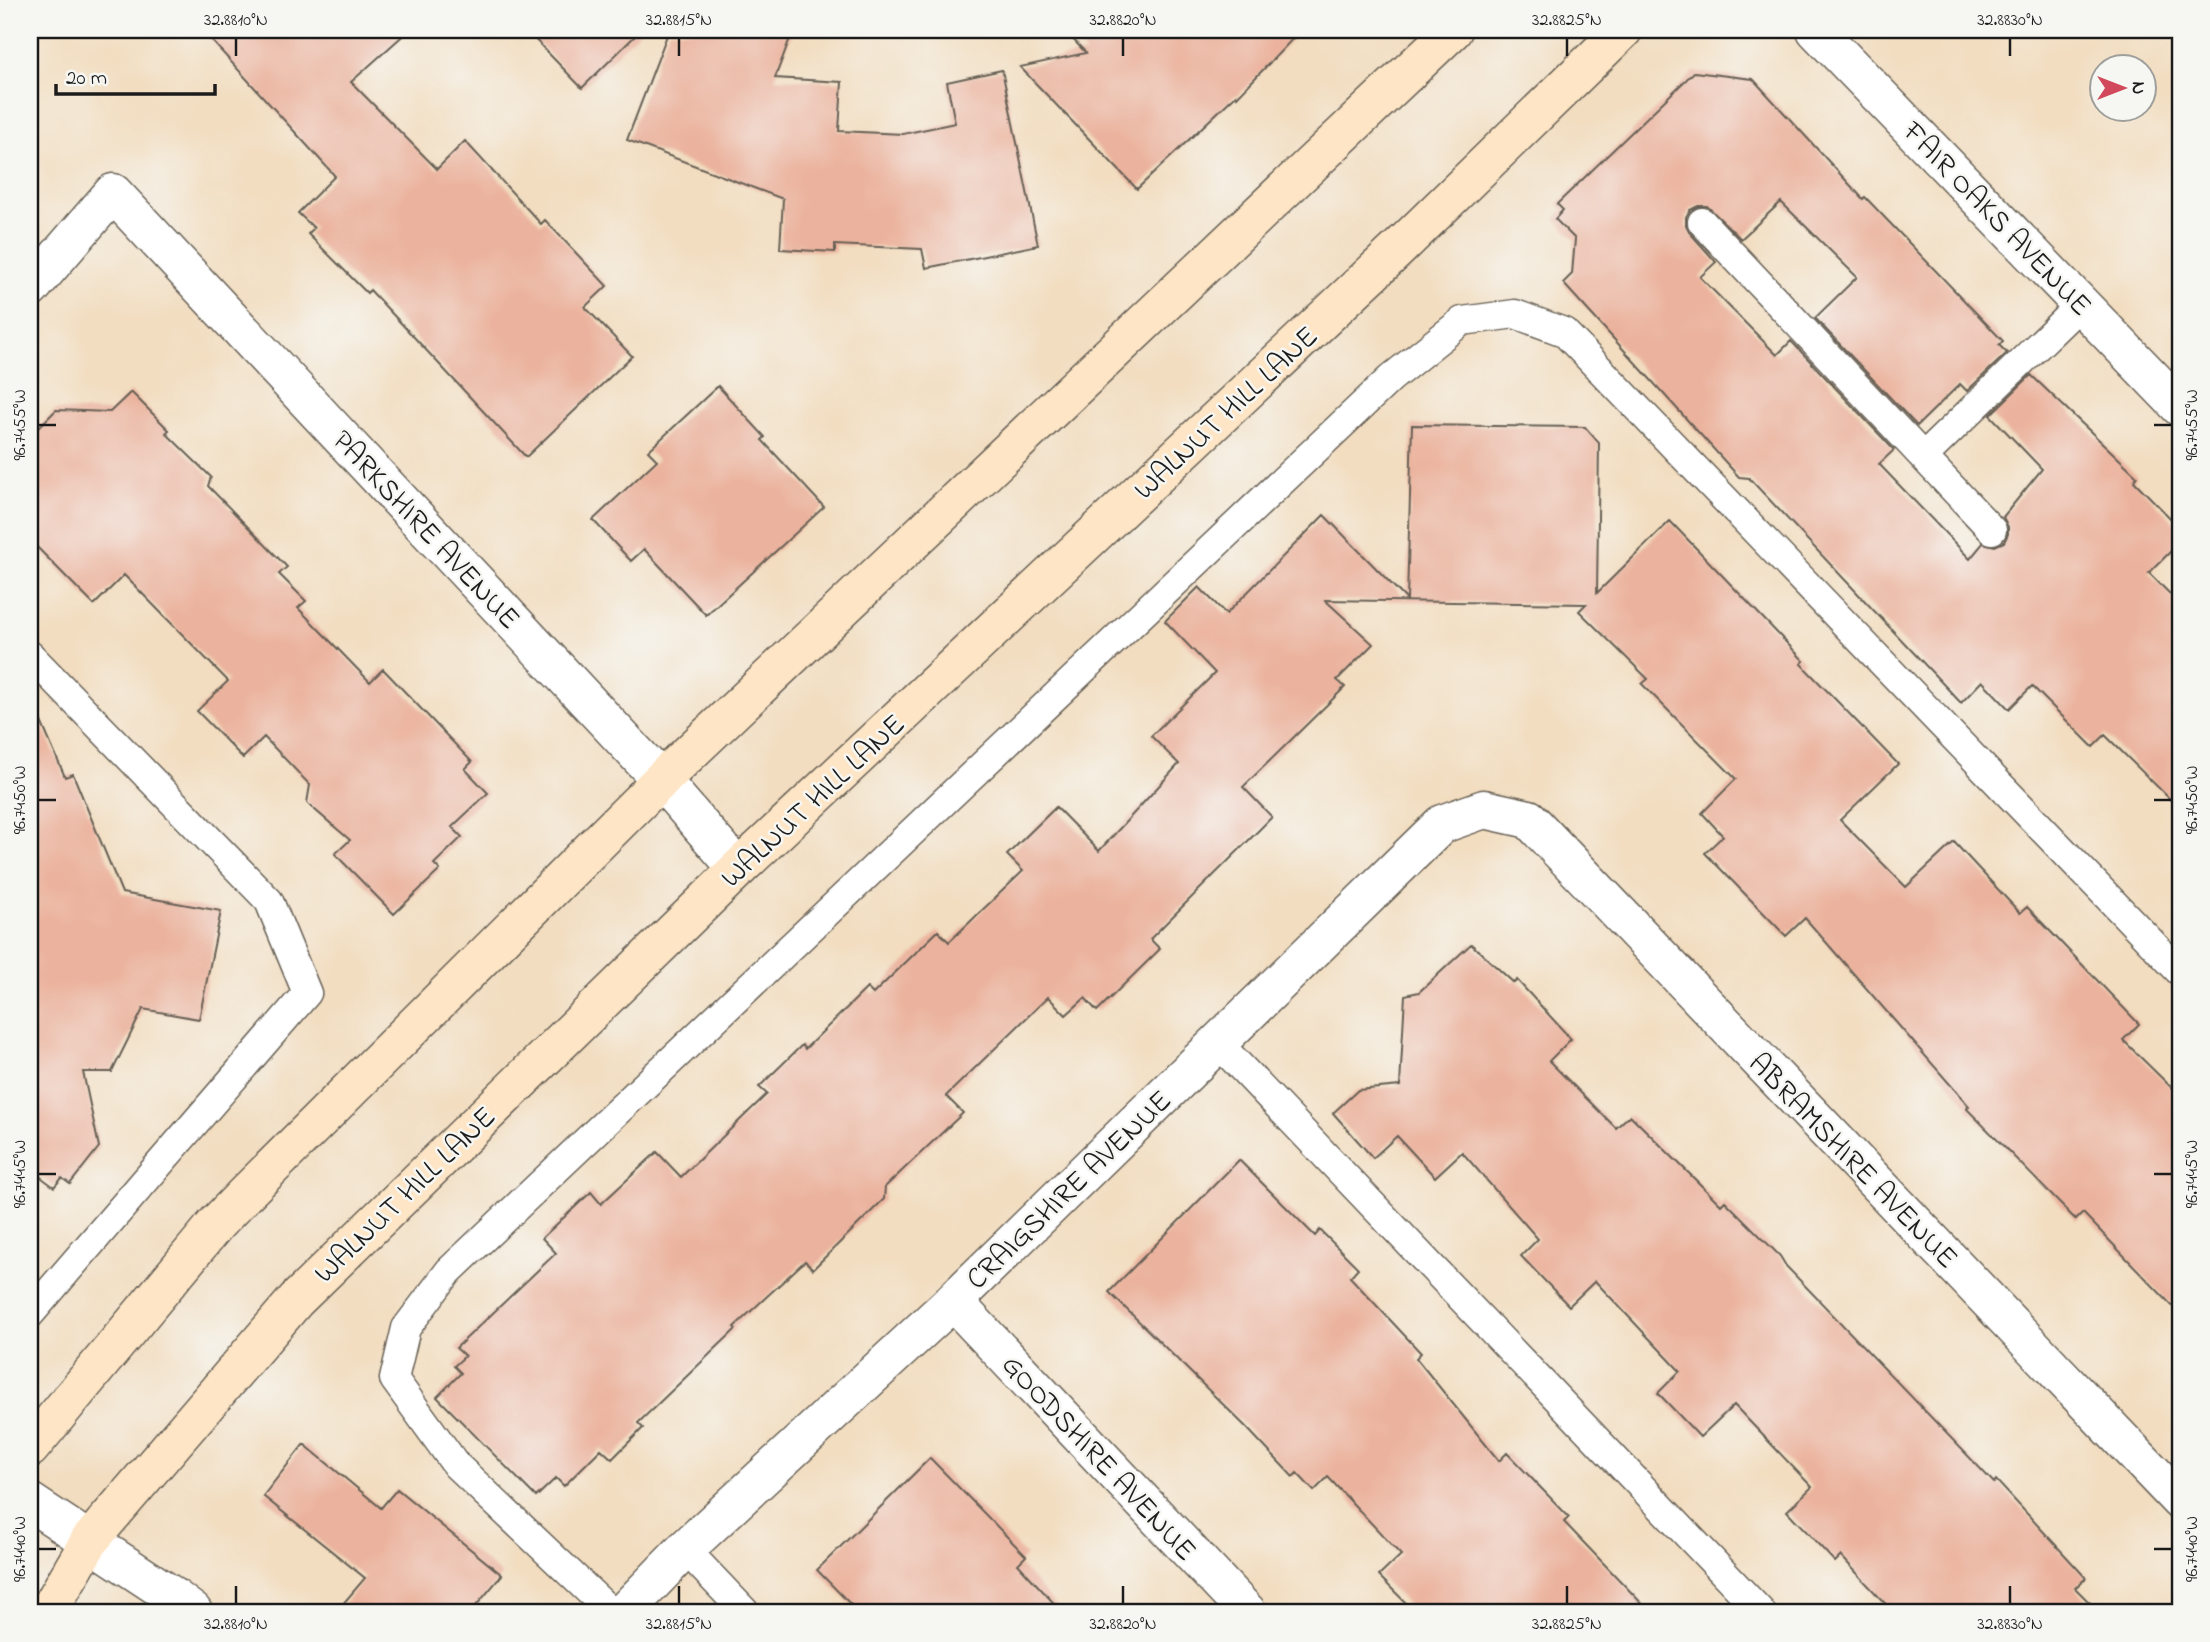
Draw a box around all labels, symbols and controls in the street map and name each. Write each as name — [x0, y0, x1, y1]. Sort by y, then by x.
text: 32.8810°N — [204, 8, 268, 34]
text: 32.8815°N — [646, 8, 712, 34]
text: 32.8820°N — [1089, 8, 1157, 34]
text: 32.8825°N — [1532, 8, 1602, 34]
text: 32.8830°N — [1977, 8, 2043, 34]
scale bar — [56, 52, 215, 96]
north arrow — [2088, 52, 2158, 122]
text: 20 m — [66, 64, 107, 94]
text: N — [2124, 82, 2151, 95]
street label: FAIR OAKS AVENUE — [1890, 112, 2101, 328]
street label: WALNUT HILL LANE — [1125, 317, 1329, 512]
text: 96.7455°W — [8, 389, 34, 461]
text: 96.7455°W — [2180, 389, 2206, 461]
street label: PARKSHIRE AVENUE — [320, 421, 529, 641]
street label: WALNUT HILL LANE — [712, 705, 916, 900]
text: 96.7450°W — [8, 766, 34, 834]
text: 96.7450°W — [2180, 766, 2206, 834]
street label: ABRAMSHIRE AVENUE — [1737, 1044, 1967, 1280]
street label: CRAIGSHIRE AVENUE — [957, 1081, 1183, 1301]
street label: WALNUT HILL LANE — [305, 1097, 507, 1295]
text: 96.7445°W — [8, 1140, 34, 1208]
text: 96.7445°W — [2180, 1140, 2206, 1208]
street label: GOODSHIRE AVENUE — [990, 1346, 1206, 1573]
text: 96.7440°W — [8, 1516, 34, 1582]
text: 96.7440°W — [2180, 1516, 2206, 1582]
text: 32.8810°N — [204, 1612, 268, 1638]
text: 32.8815°N — [646, 1612, 712, 1638]
text: 32.8820°N — [1089, 1612, 1157, 1638]
text: 32.8825°N — [1532, 1612, 1602, 1638]
text: 32.8830°N — [1977, 1612, 2043, 1638]

